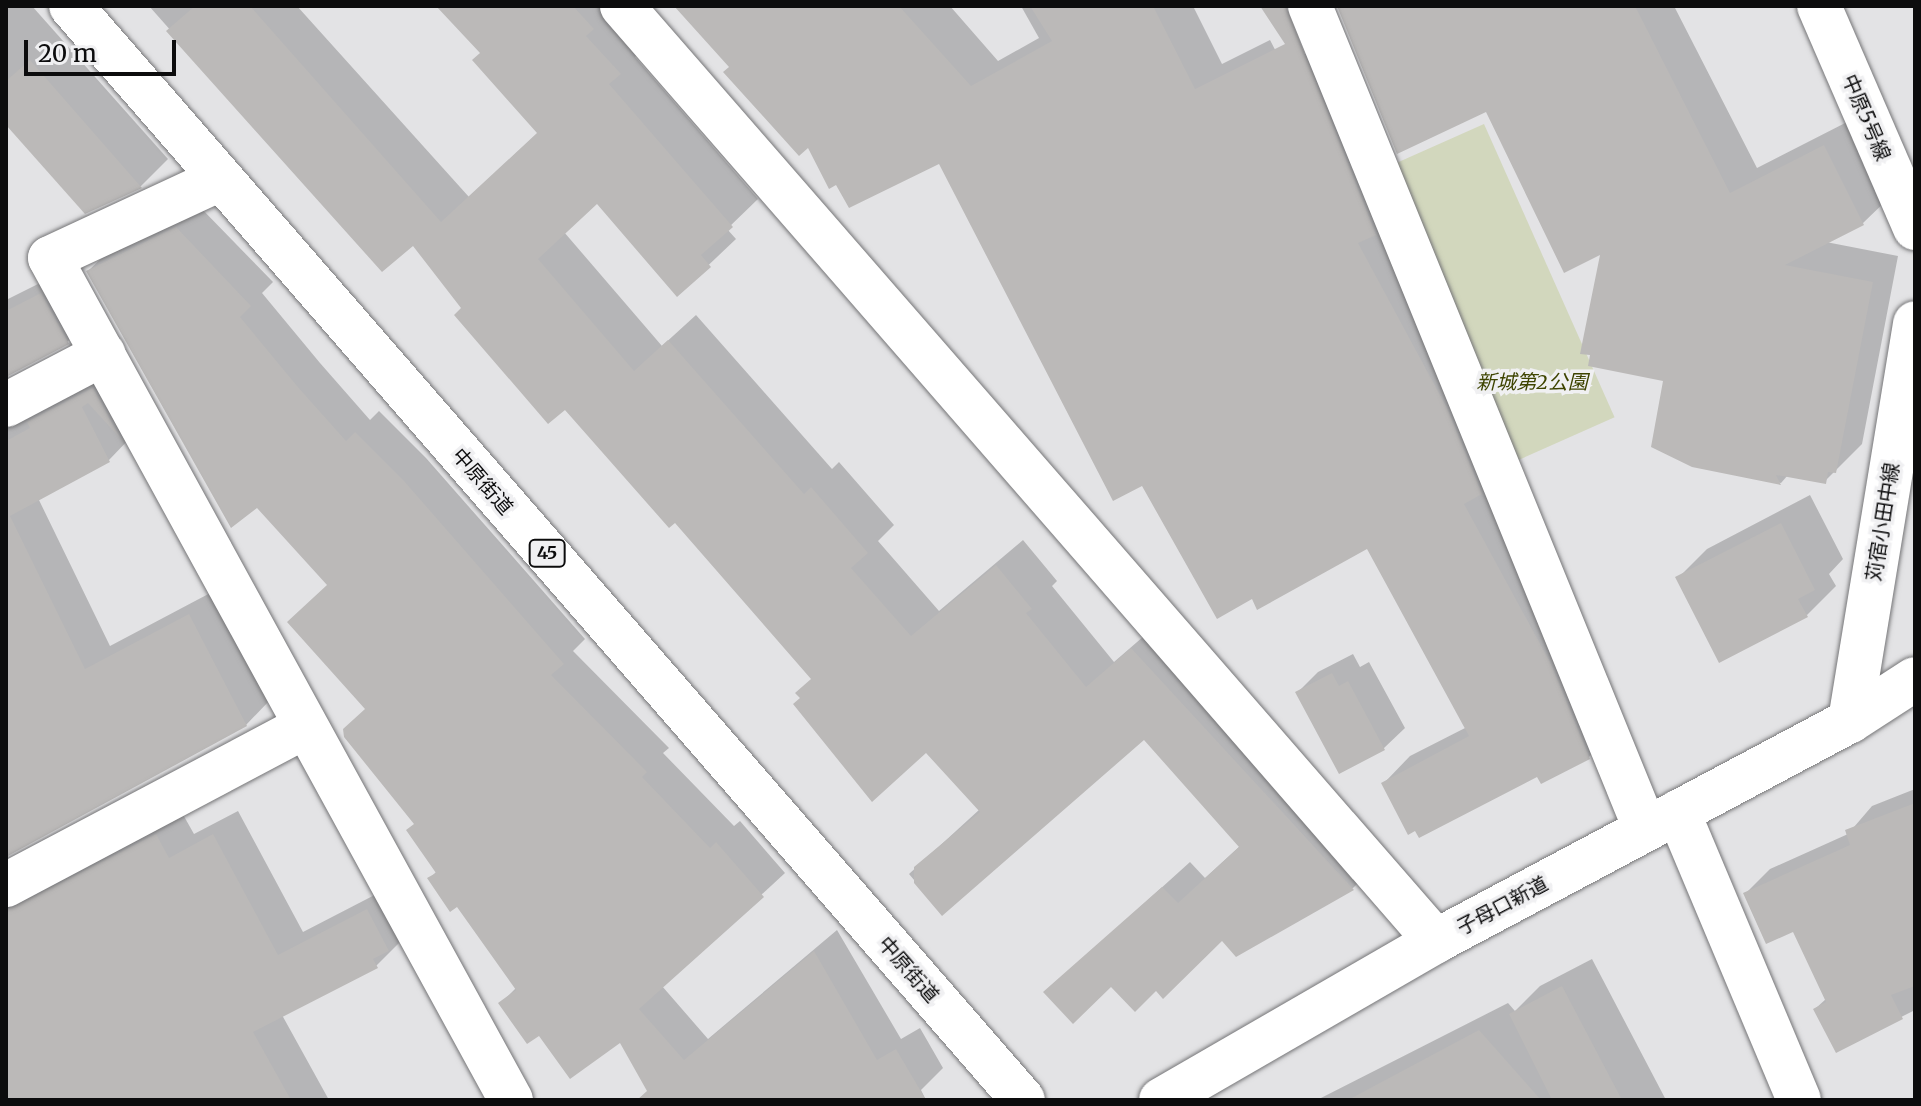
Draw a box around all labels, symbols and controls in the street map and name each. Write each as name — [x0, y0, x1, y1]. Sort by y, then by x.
scale bar — [28, 24, 180, 74]
text: 20 m — [38, 38, 97, 69]
street label: 中原5号線 — [1838, 70, 1896, 164]
park label: 新城第2公園 — [1476, 369, 1588, 393]
street label: 中原街道 — [448, 443, 518, 519]
street label: 苅宿小田中線 — [1861, 461, 1903, 583]
road number: 45 — [527, 539, 567, 567]
street label: 子母口新道 — [1452, 871, 1552, 939]
street label: 中原街道 — [874, 931, 944, 1007]

